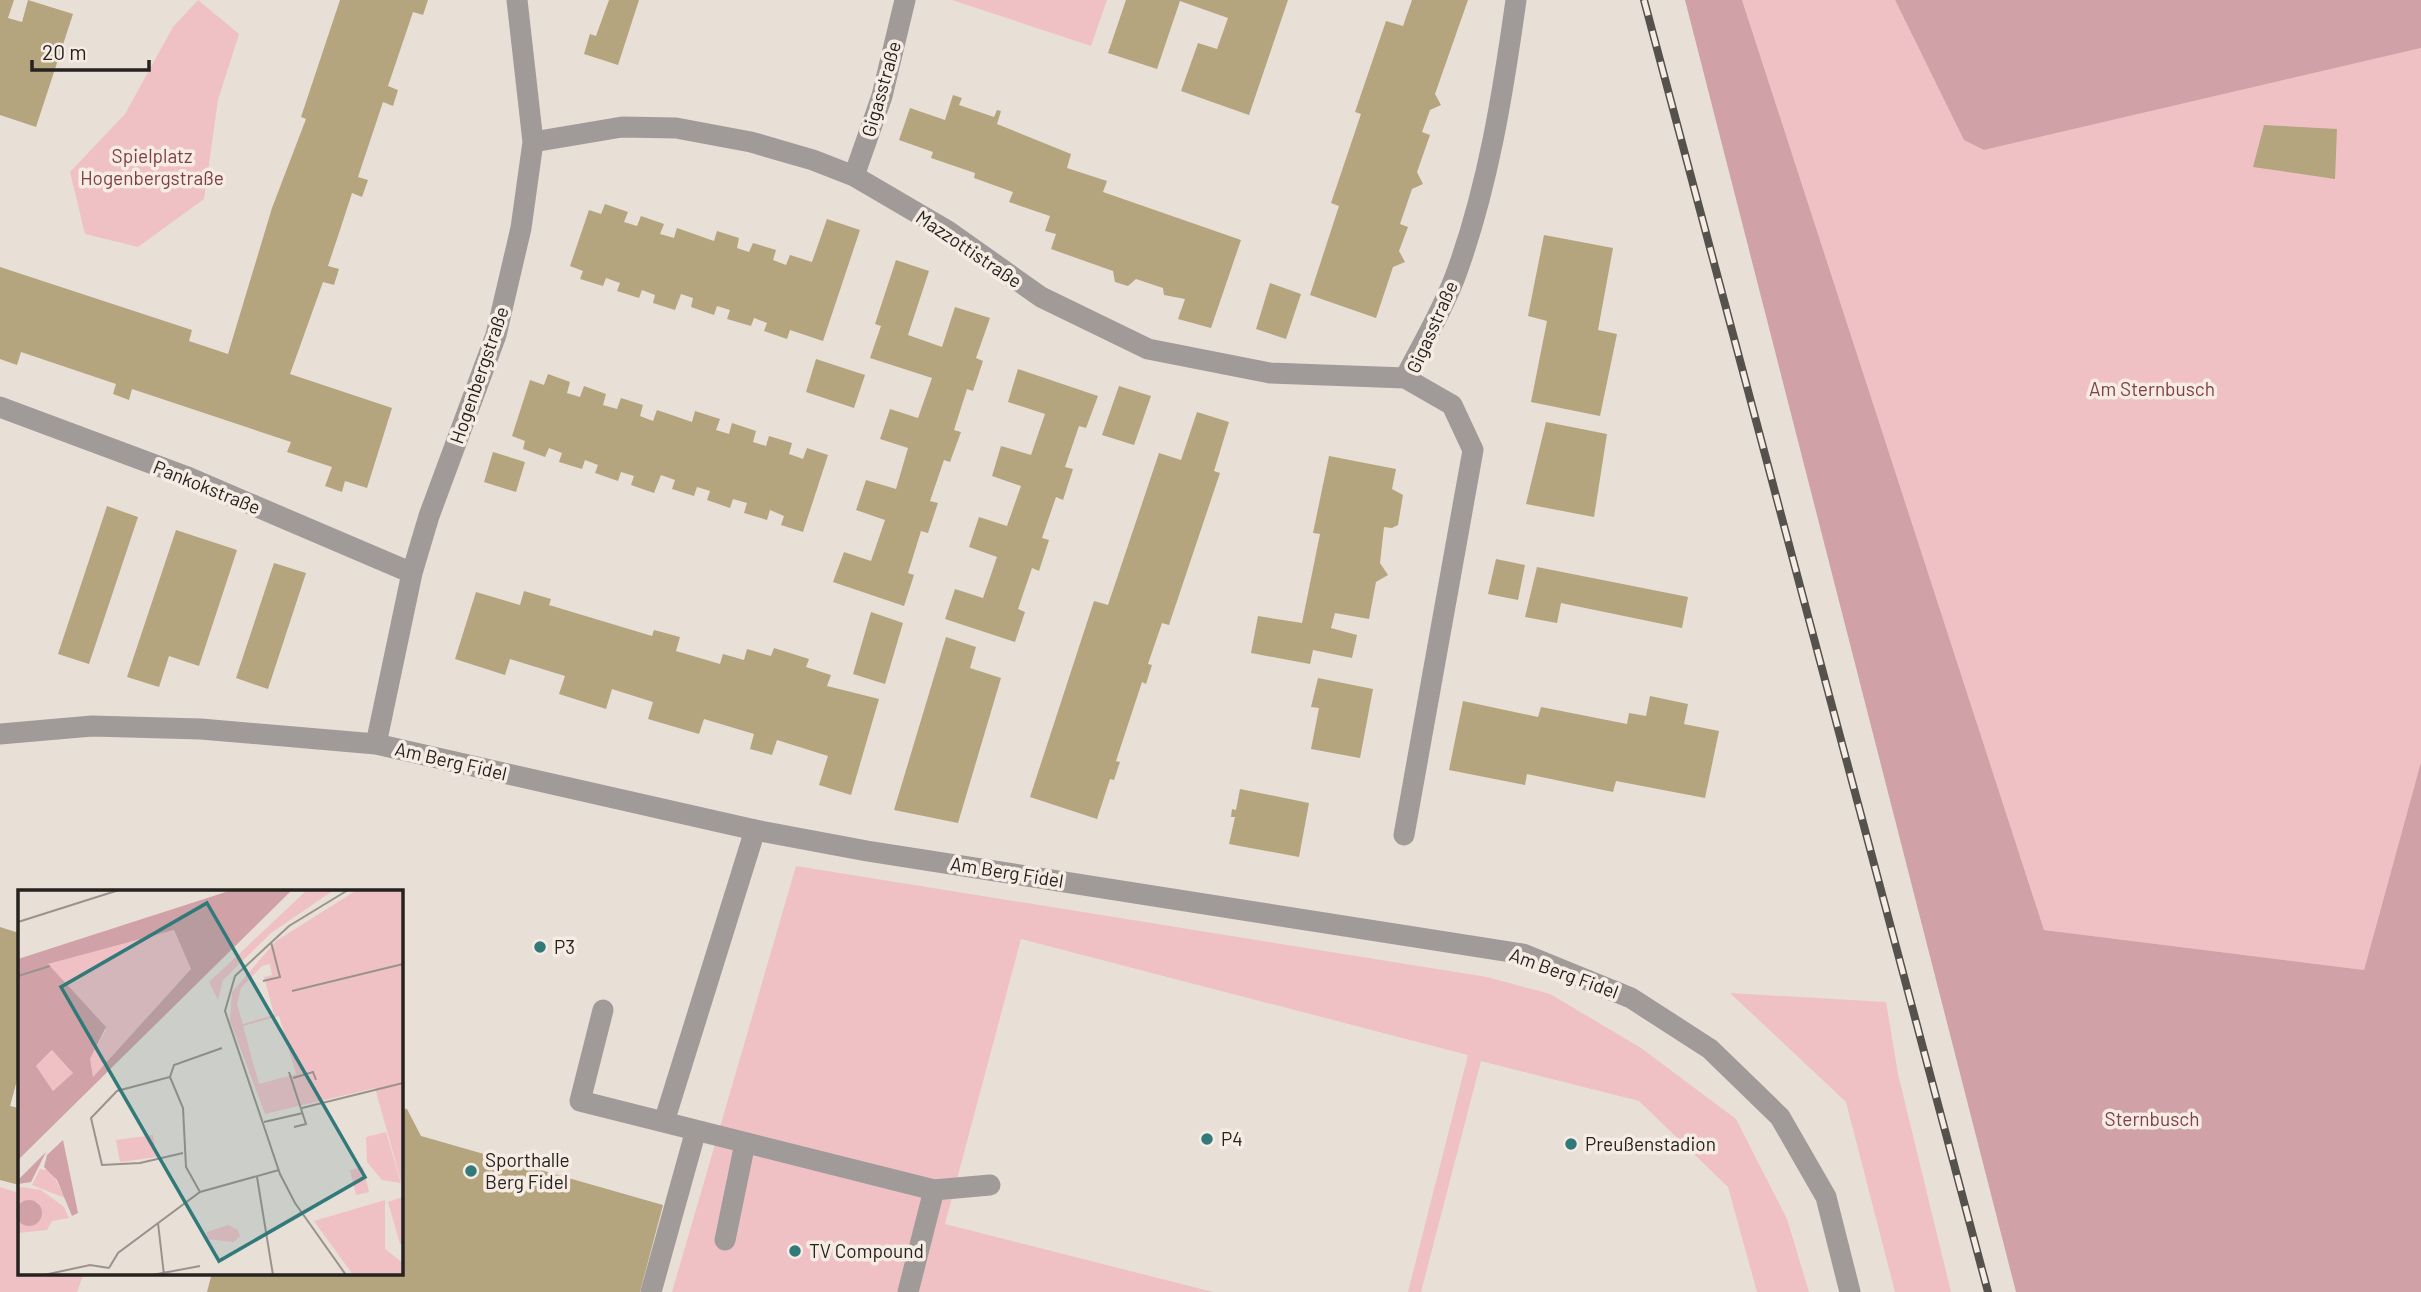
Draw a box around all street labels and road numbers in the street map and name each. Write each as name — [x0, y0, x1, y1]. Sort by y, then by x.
street label: Gigasstraße — [856, 38, 905, 139]
street label: Mazzottistraße — [912, 205, 1026, 292]
street label: Gigasstraße — [1401, 277, 1462, 376]
street label: Hogenbergstraße — [444, 303, 513, 447]
street label: Pankokstraße — [150, 455, 264, 518]
street label: Am Berg Fidel — [393, 736, 509, 785]
street label: Am Berg Fidel — [949, 851, 1065, 892]
street label: Am Berg Fidel — [1507, 942, 1622, 1003]

